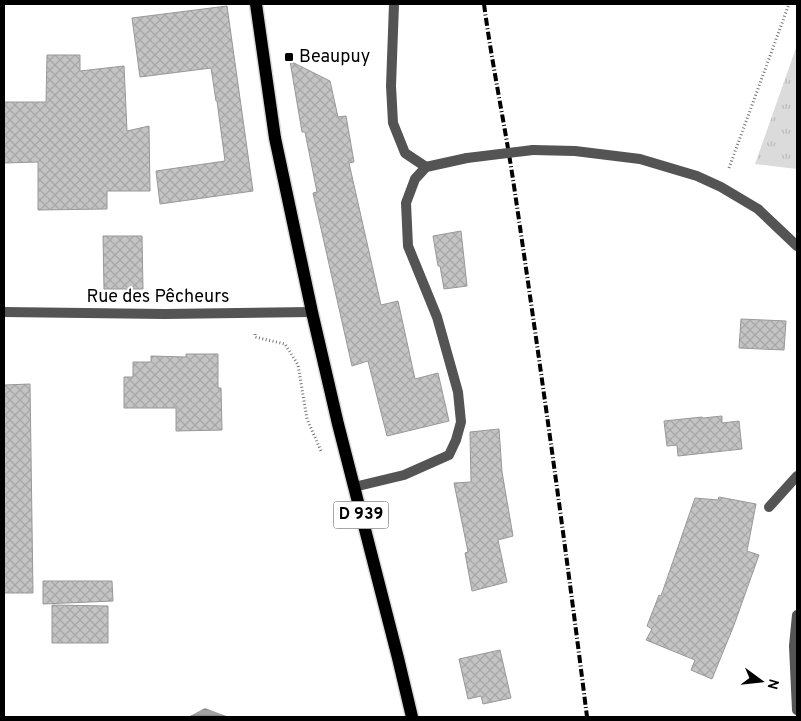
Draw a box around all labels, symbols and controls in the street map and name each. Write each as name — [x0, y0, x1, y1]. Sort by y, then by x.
place label: Beaupuy — [299, 46, 370, 69]
marker: Beaupuy — [283, 51, 295, 63]
street label: Rue des Pêcheurs — [86, 286, 230, 309]
road number: D 939 — [334, 502, 388, 528]
north arrow — [736, 656, 786, 706]
text: N — [763, 677, 782, 691]

